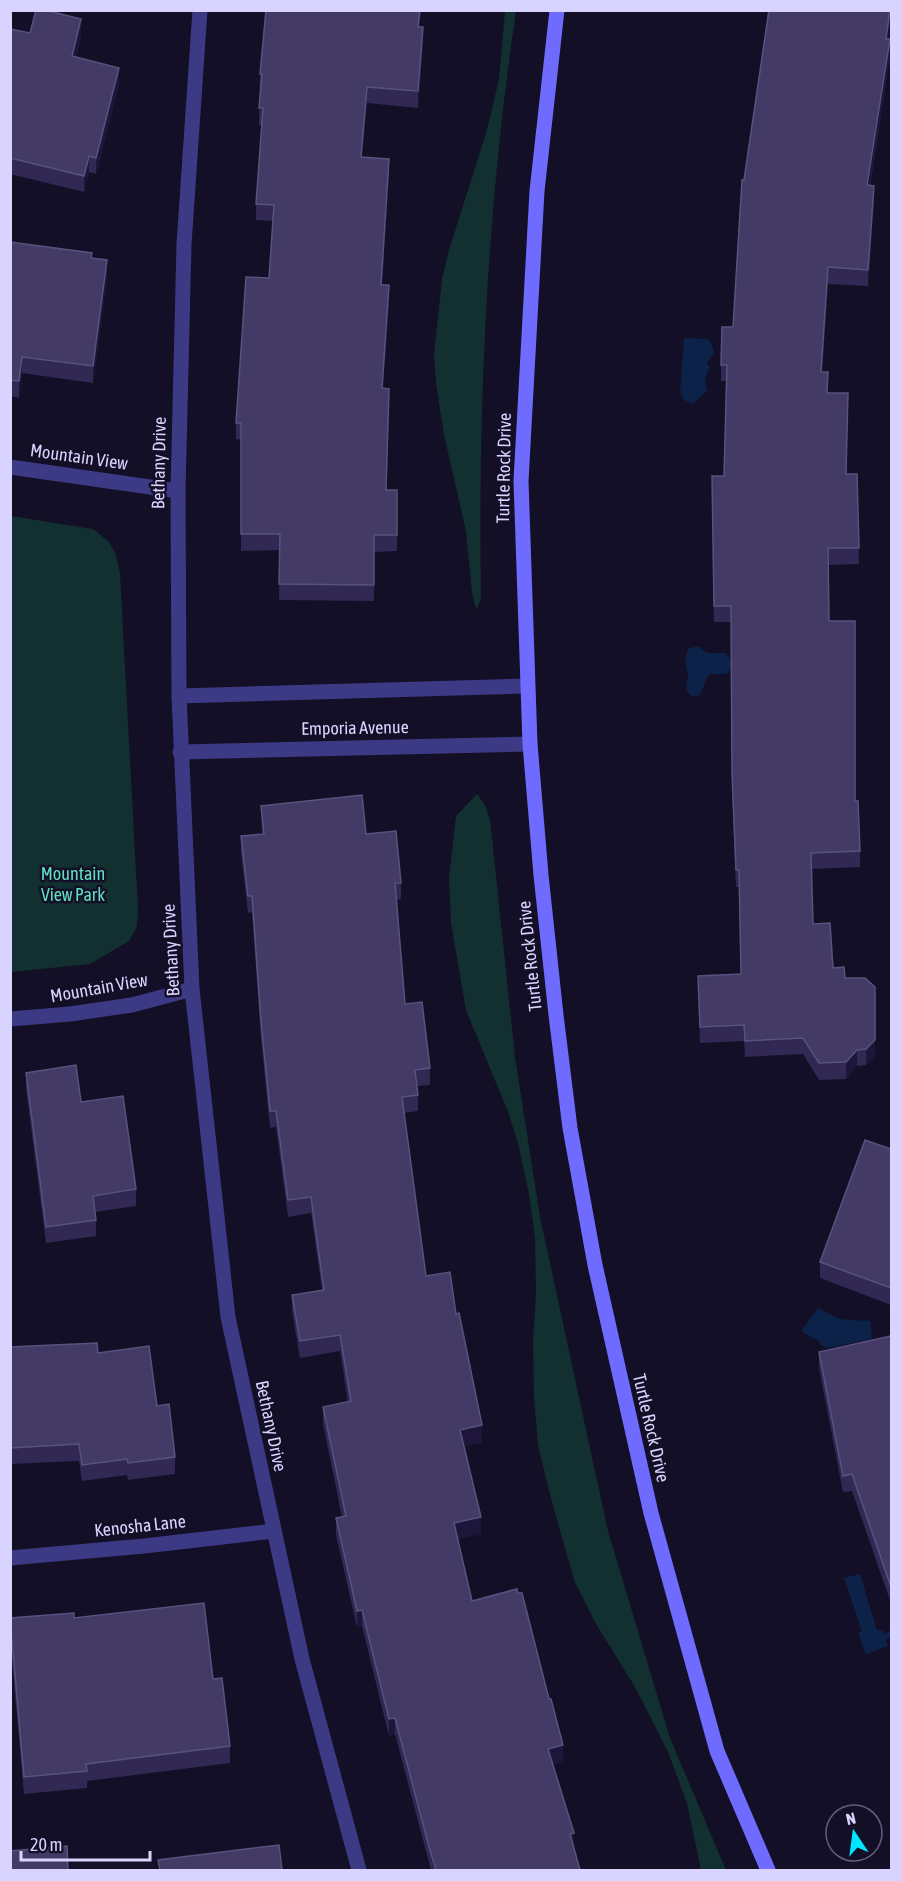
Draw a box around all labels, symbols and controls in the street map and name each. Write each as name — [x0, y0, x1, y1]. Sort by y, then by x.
street label: Turtle Rock Drive — [492, 412, 515, 524]
street label: Bethany Drive — [147, 417, 170, 509]
street label: Mountain View — [29, 439, 130, 474]
street label: Emporia Avenue — [301, 716, 409, 739]
park label: Mountain View Park — [41, 863, 105, 905]
street label: Turtle Rock Drive — [513, 900, 546, 1012]
street label: Bethany Drive — [158, 903, 183, 997]
street label: Mountain View — [49, 969, 149, 1006]
street label: Turtle Rock Drive — [629, 1372, 674, 1484]
street label: Bethany Drive — [252, 1378, 291, 1473]
street label: Kenosha Lane — [93, 1510, 187, 1541]
north arrow — [824, 1803, 884, 1863]
text: N — [844, 1809, 857, 1828]
scale bar — [21, 1824, 150, 1862]
text: 20 m — [30, 1834, 62, 1855]

